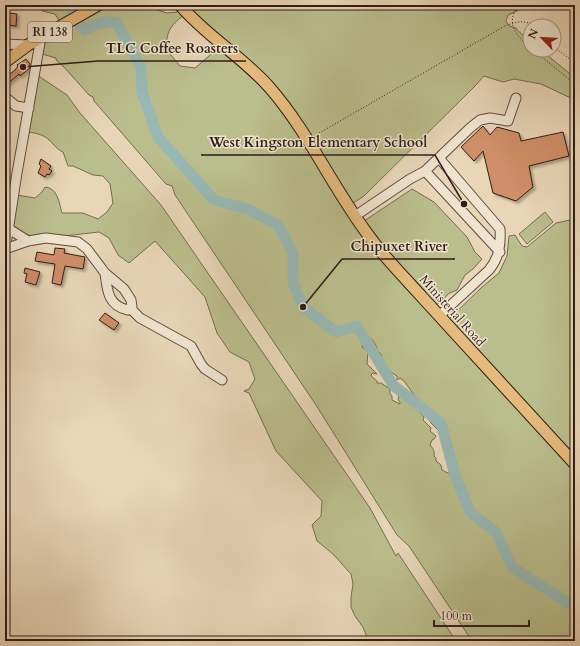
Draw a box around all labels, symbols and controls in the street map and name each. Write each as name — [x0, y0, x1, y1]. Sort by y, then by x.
north arrow — [522, 18, 562, 58]
road number: RI 138 — [28, 22, 72, 42]
text: N — [525, 26, 542, 41]
callout: TLC Coffee Roasters — [98, 35, 246, 61]
text: TLC Coffee Roasters — [106, 39, 238, 58]
callout: West Kingston Elementary School — [201, 129, 435, 155]
text: West Kingston Elementary School — [208, 133, 427, 152]
callout: Chipuxet River — [342, 233, 455, 259]
text: Chipuxet River — [350, 237, 448, 256]
street label: Ministerial Road — [415, 271, 489, 350]
scale bar — [434, 602, 529, 628]
text: 100 m — [440, 608, 473, 624]

